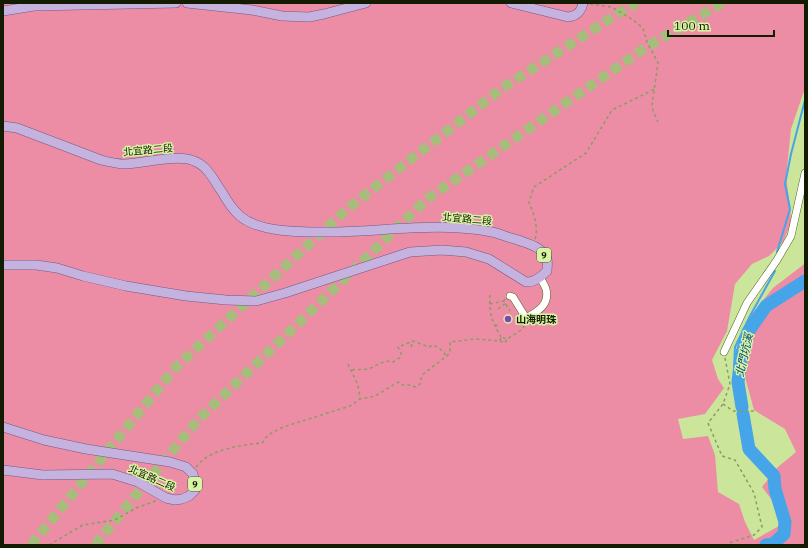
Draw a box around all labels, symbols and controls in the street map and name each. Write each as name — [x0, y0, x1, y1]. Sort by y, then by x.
scale bar — [668, 12, 774, 38]
text: 100 m — [674, 18, 710, 33]
street label: 北宜路二段 — [123, 141, 173, 159]
street label: 北宜路二段 — [442, 210, 492, 228]
road number: 9 — [537, 248, 551, 262]
place label: 山海明珠 — [516, 313, 557, 326]
marker: 山海明珠 — [503, 314, 513, 324]
water label: 北門坑溪 — [732, 330, 756, 378]
street label: 北宜路二段 — [127, 462, 177, 494]
road number: 9 — [188, 477, 202, 491]

